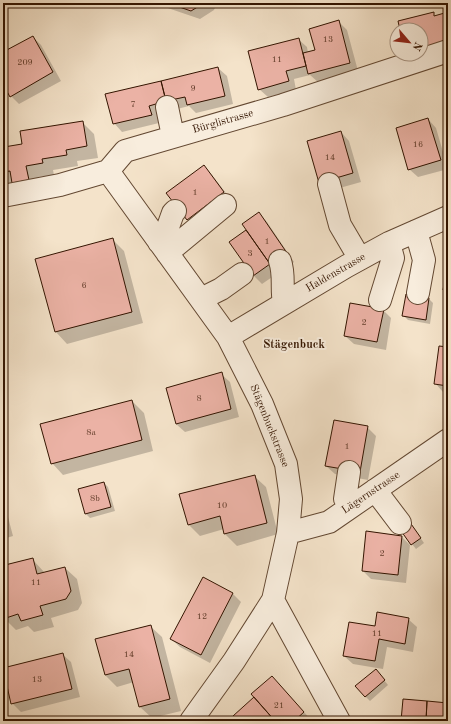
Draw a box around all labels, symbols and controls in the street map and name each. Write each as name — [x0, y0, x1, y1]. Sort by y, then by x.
north arrow — [389, 22, 429, 62]
house number: 13 — [323, 35, 333, 44]
text: N — [409, 40, 423, 53]
house number: 11 — [272, 55, 282, 64]
house number: 209 — [17, 58, 33, 67]
house number: 9 — [190, 84, 196, 93]
house number: 7 — [130, 100, 136, 109]
street label: Bürglistrasse — [191, 108, 255, 136]
house number: 16 — [413, 140, 423, 149]
house number: 14 — [325, 153, 335, 162]
house number: 1 — [192, 188, 198, 197]
house number: 1 — [264, 237, 270, 246]
house number: 3 — [247, 249, 253, 258]
street label: Haldenstrasse — [304, 251, 368, 295]
house number: 6 — [81, 281, 87, 290]
house number: 2 — [361, 318, 367, 327]
district label: Stägenbuck — [263, 339, 325, 351]
street label: Stägenbuckstrasse — [247, 383, 291, 469]
house number: 8 — [196, 394, 202, 403]
house number: 8a — [86, 428, 96, 437]
house number: 1 — [344, 442, 350, 451]
street label: Lägernstrasse — [340, 470, 402, 516]
house number: 8b — [90, 494, 100, 503]
house number: 10 — [217, 501, 227, 510]
house number: 2 — [379, 549, 385, 558]
house number: 11 — [31, 578, 41, 587]
house number: 12 — [197, 612, 207, 621]
house number: 11 — [372, 629, 382, 638]
house number: 14 — [124, 650, 134, 659]
house number: 13 — [32, 675, 42, 684]
house number: 21 — [274, 701, 284, 710]

